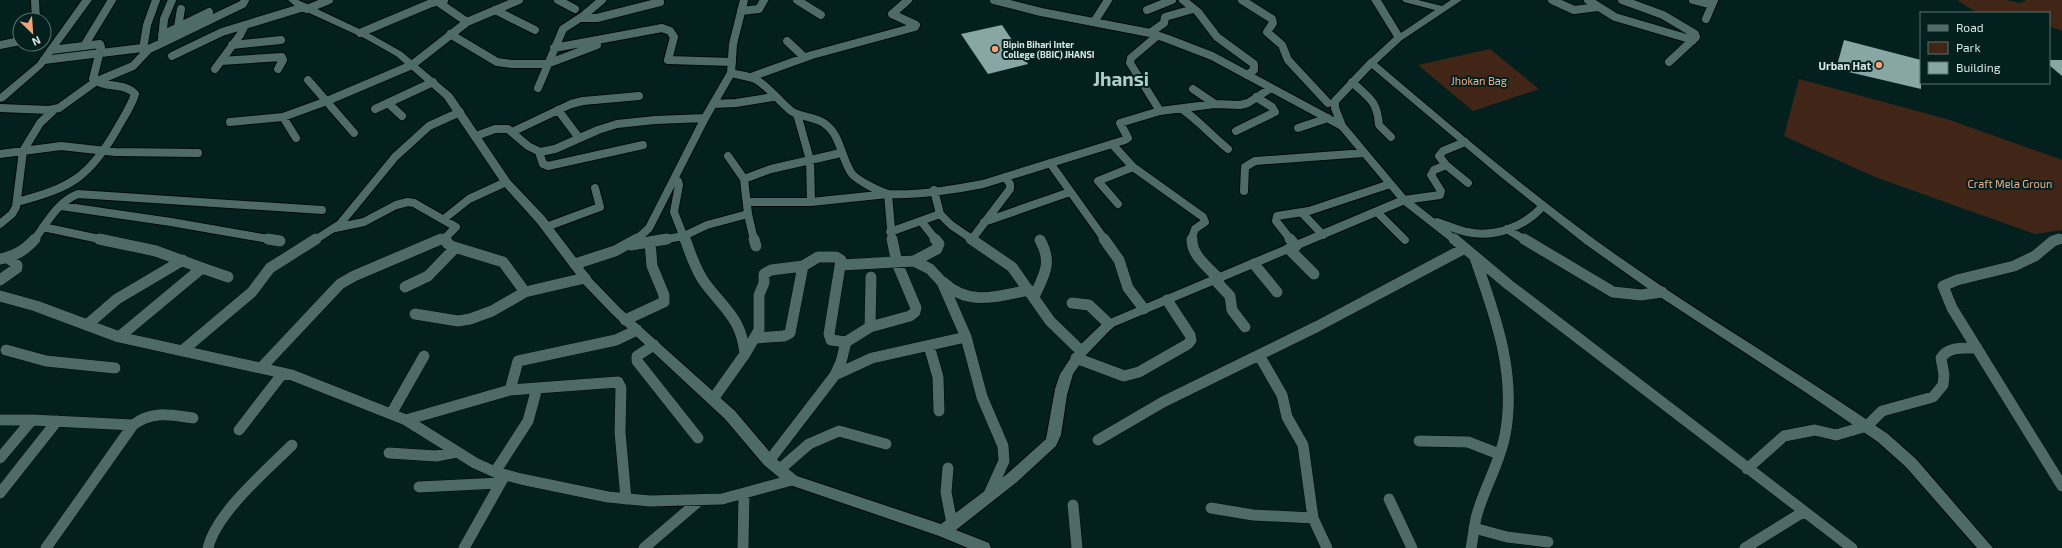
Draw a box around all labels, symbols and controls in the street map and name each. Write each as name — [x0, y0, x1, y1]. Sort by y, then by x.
north arrow — [12, 12, 52, 52]
legend — [1920, 12, 2050, 84]
text: Road — [1956, 20, 1984, 34]
text: N — [30, 34, 43, 49]
place label: Bipin Bihari Inter College (BBIC) JHANSI — [1003, 39, 1094, 60]
text: Park — [1956, 40, 1981, 54]
marker: Bipin Bihari Inter College (BBIC) JHANSI — [990, 44, 1000, 54]
place label: Urban Hat — [1819, 59, 1871, 72]
marker: Urban Hat — [1874, 60, 1884, 70]
text: Building — [1956, 60, 2001, 74]
district label: Jhansi — [1093, 67, 1149, 90]
park label: Jhokan Bag — [1451, 74, 1507, 87]
park label: Craft Mela Groun — [1968, 177, 2052, 190]

